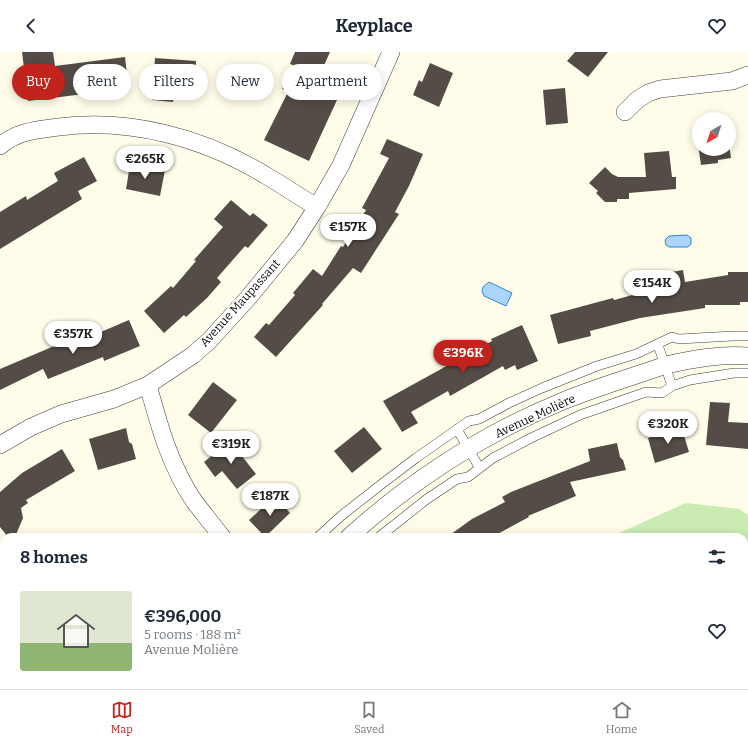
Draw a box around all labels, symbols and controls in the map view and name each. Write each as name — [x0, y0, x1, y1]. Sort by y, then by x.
icon: back — [20, 15, 42, 37]
text: Keyplace — [335, 15, 413, 37]
icon: heart — [706, 15, 728, 37]
chip: Buy — [12, 64, 65, 100]
chip: Rent — [73, 64, 131, 100]
chip: Filters — [139, 64, 208, 100]
chip: New — [216, 64, 274, 100]
chip: Apartment — [282, 64, 382, 100]
north arrow — [692, 112, 736, 156]
map controls — [692, 112, 736, 156]
pin: €265K — [117, 146, 173, 180]
text: €265K — [125, 151, 165, 166]
pin: €157K — [320, 214, 376, 248]
text: €157K — [329, 219, 367, 234]
street label: Avenue Maupassant — [197, 256, 283, 350]
pin: €154K — [624, 270, 680, 304]
text: €154K — [633, 275, 671, 290]
pin: €357K — [45, 321, 101, 355]
text: €357K — [53, 326, 93, 341]
pin: €396K — [435, 340, 491, 374]
text: €396K — [442, 345, 484, 360]
street label: Avenue Molière — [493, 391, 577, 441]
pin: €320K — [640, 411, 696, 445]
text: €320K — [647, 416, 689, 431]
pin: €319K — [203, 431, 259, 465]
text: €319K — [211, 436, 251, 451]
pin: €187K — [242, 483, 298, 517]
text: €187K — [251, 488, 289, 503]
icon: filters — [706, 546, 728, 568]
text: 8 homes — [20, 547, 88, 568]
text: €396,000 — [144, 606, 221, 627]
icon: home — [52, 607, 100, 655]
icon: heart — [706, 620, 728, 642]
text: 5 rooms · 188 m² — [144, 627, 241, 642]
text: Avenue Molière — [144, 642, 238, 657]
tab: Map — [111, 699, 133, 736]
tab: Saved — [354, 699, 384, 736]
tab: Home — [606, 699, 637, 736]

